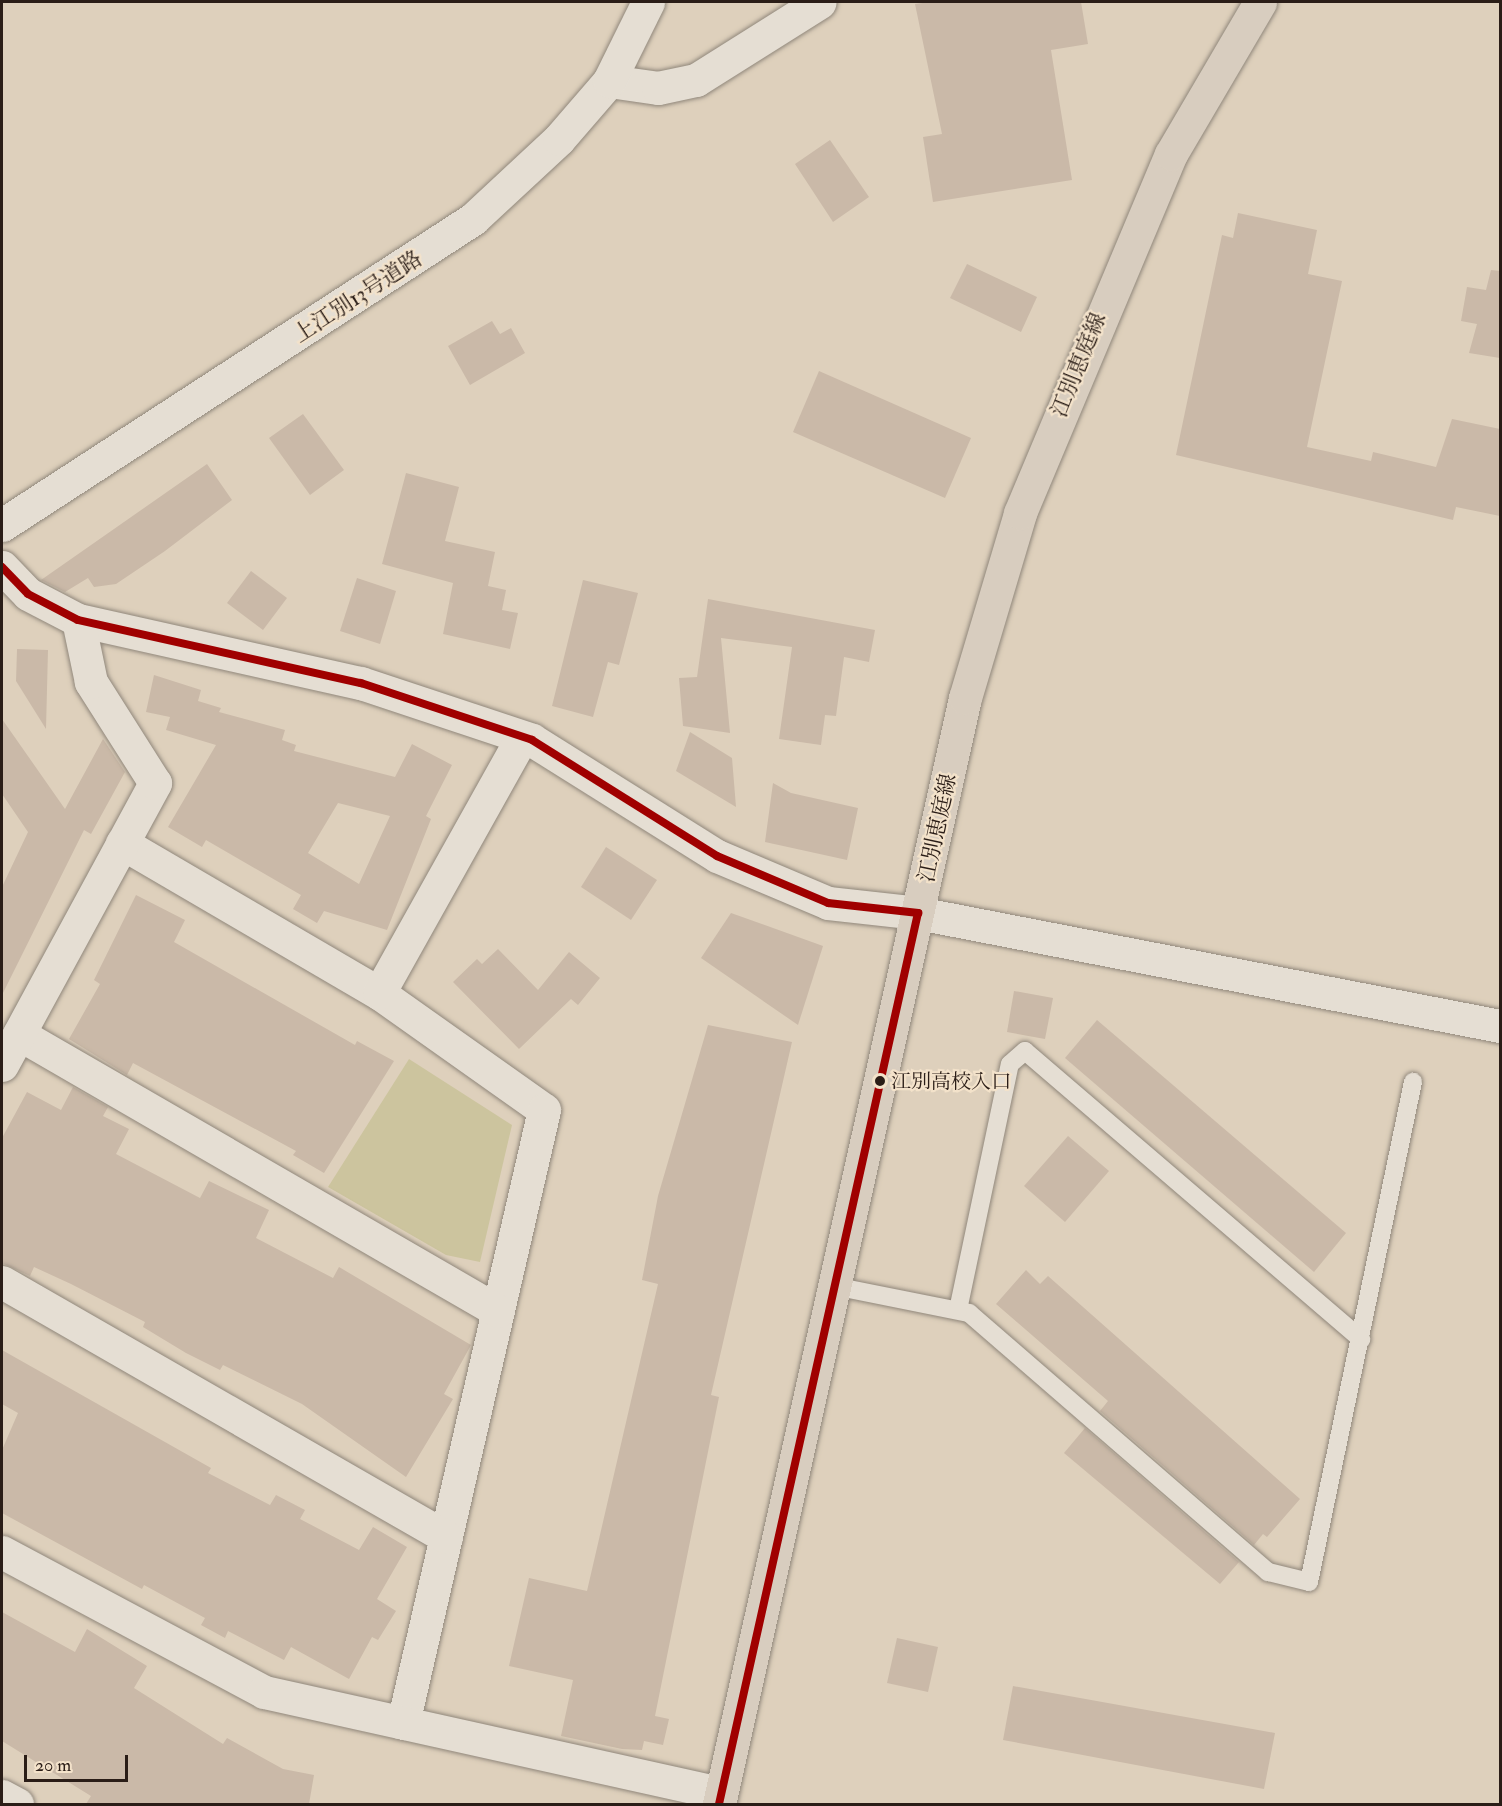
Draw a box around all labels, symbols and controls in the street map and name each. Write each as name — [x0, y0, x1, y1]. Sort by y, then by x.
street label: 上江別13号道路 — [289, 246, 427, 348]
street label: 江別恵庭線 — [1046, 309, 1112, 421]
street label: 江別恵庭線 — [914, 771, 962, 885]
place label: 江別高校入口 — [891, 1069, 1011, 1093]
marker: 江別高校入口 — [874, 1075, 886, 1087]
scale bar — [27, 1743, 130, 1781]
text: 20 m — [35, 1754, 71, 1777]

